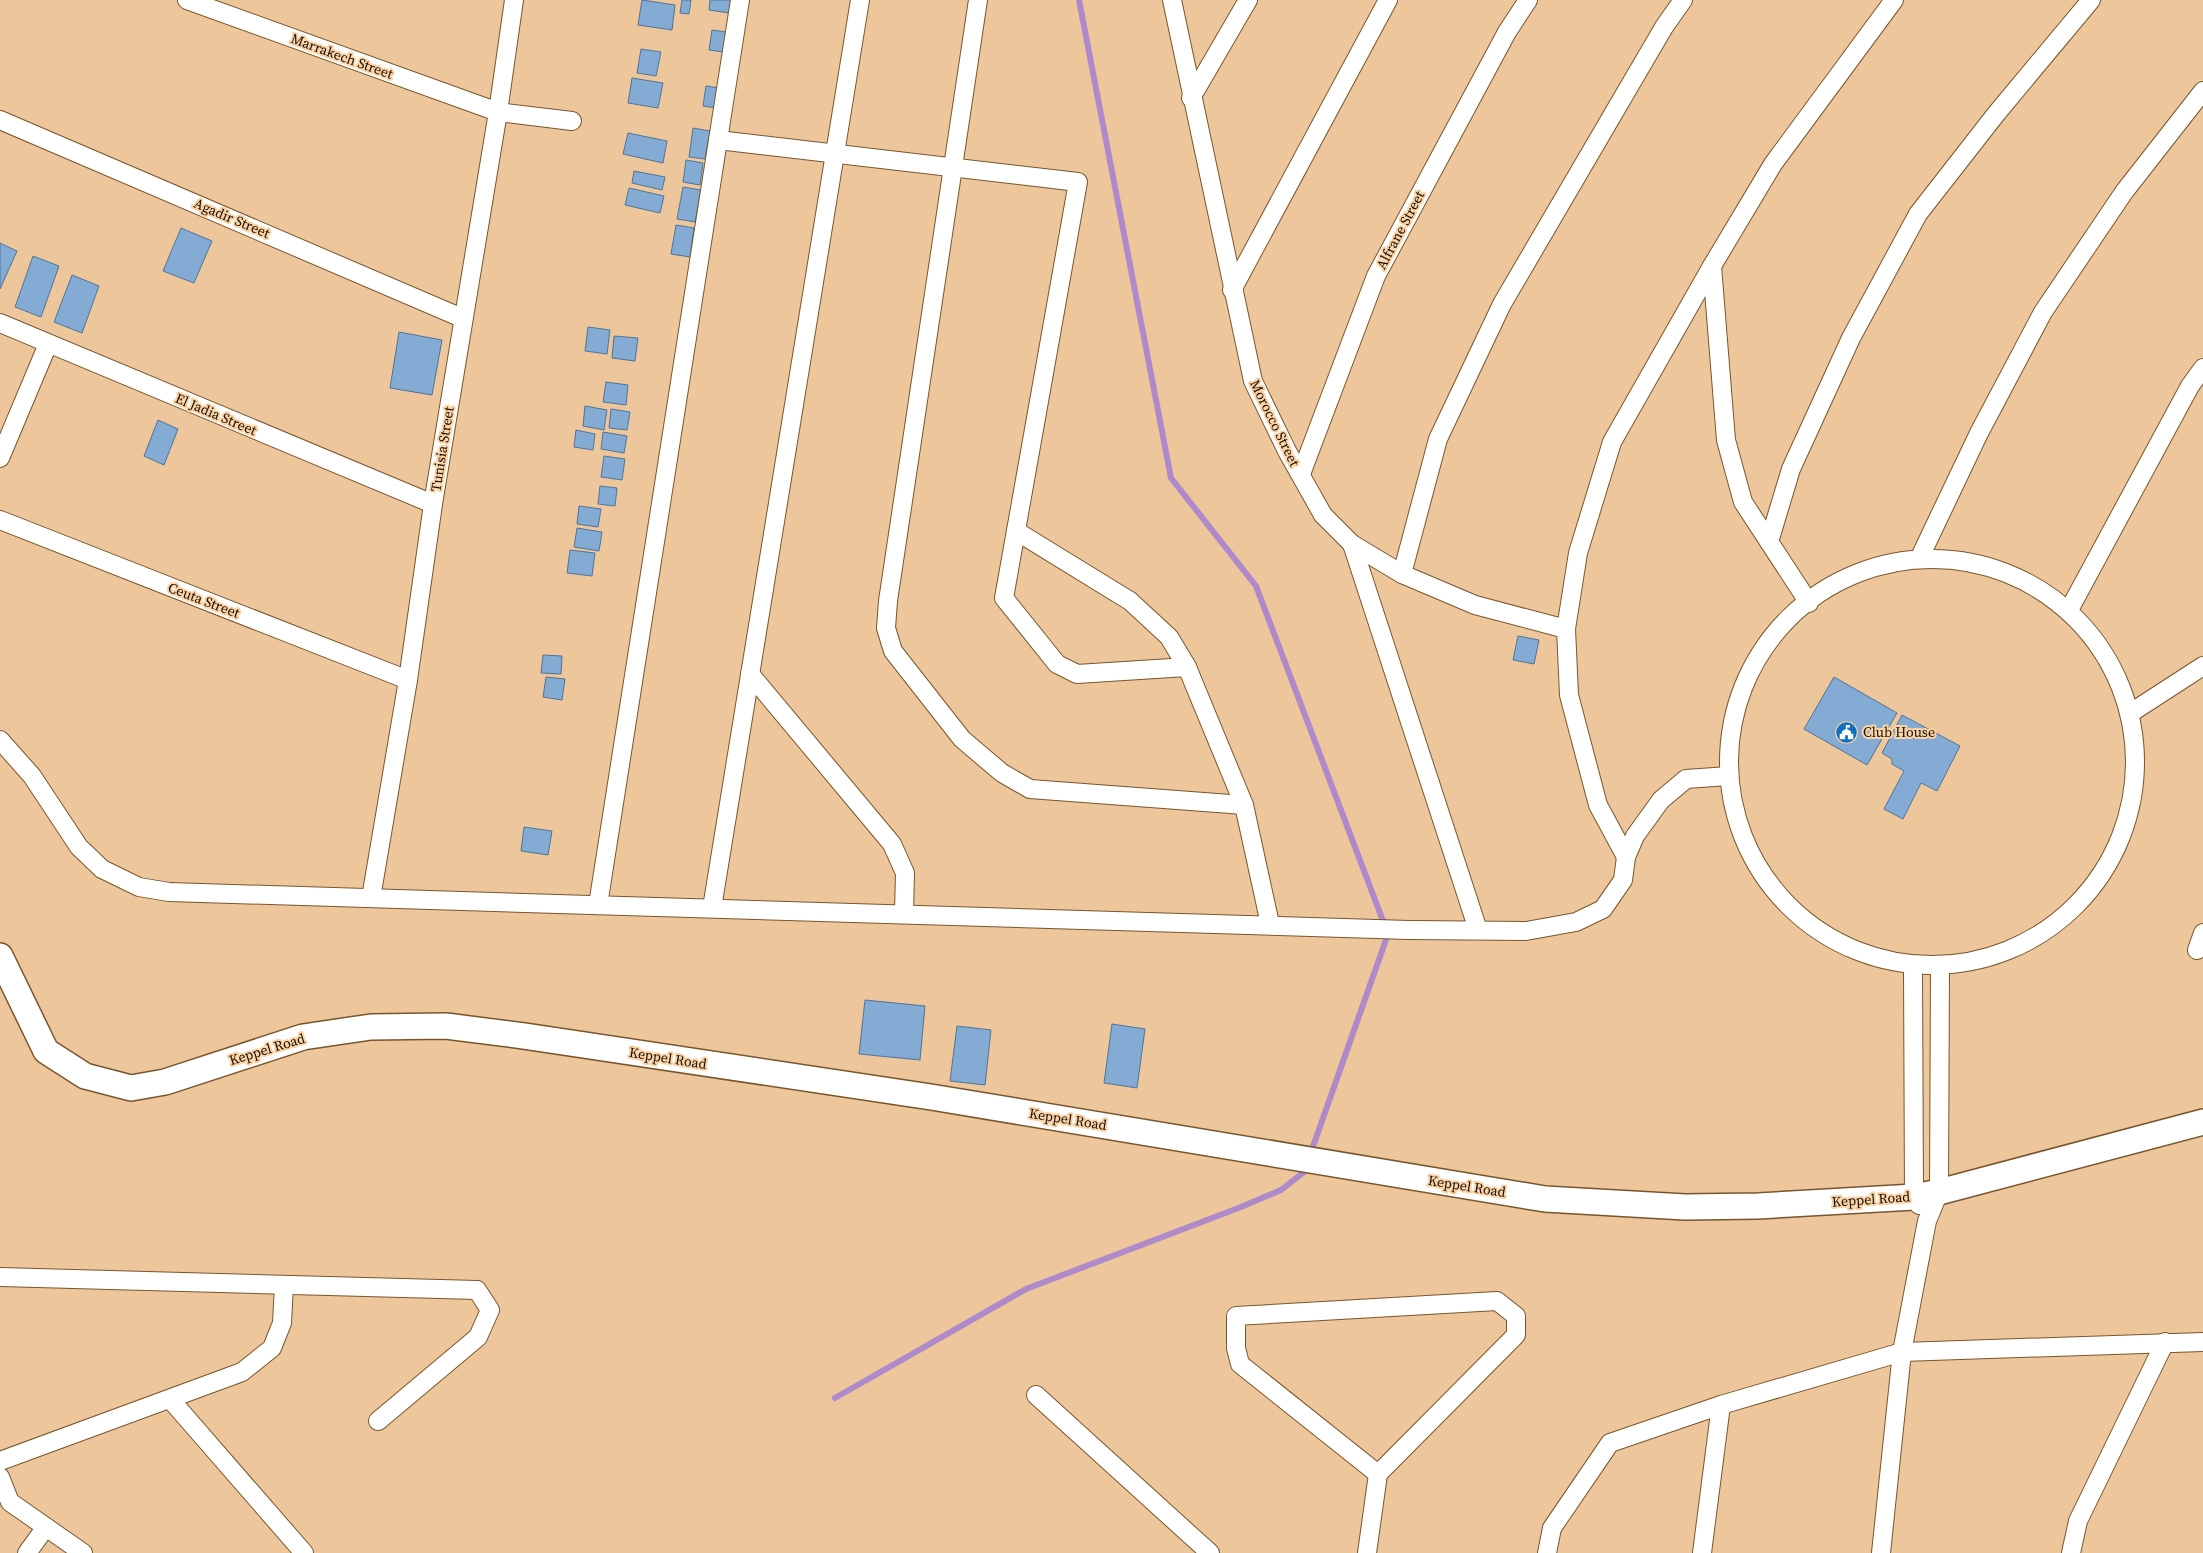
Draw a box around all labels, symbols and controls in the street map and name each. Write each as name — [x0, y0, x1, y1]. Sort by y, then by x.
street label: Marrakech Street — [288, 28, 396, 84]
street label: Alfrane Street — [1371, 187, 1429, 273]
street label: Agadir Street — [191, 193, 274, 243]
street label: Morocco Street — [1245, 376, 1305, 470]
street label: El Jadia Street — [172, 388, 260, 440]
street label: Tunisia Street — [425, 405, 459, 493]
street label: Ceuta Street — [165, 577, 243, 623]
public building icon: Club House — [1835, 720, 1859, 744]
place label: Club House — [1863, 722, 1935, 742]
street label: Keppel Road — [227, 1028, 307, 1070]
street label: Keppel Road — [628, 1042, 708, 1074]
street label: Keppel Road — [1028, 1103, 1108, 1135]
street label: Keppel Road — [1427, 1170, 1507, 1202]
street label: Keppel Road — [1831, 1186, 1911, 1212]

